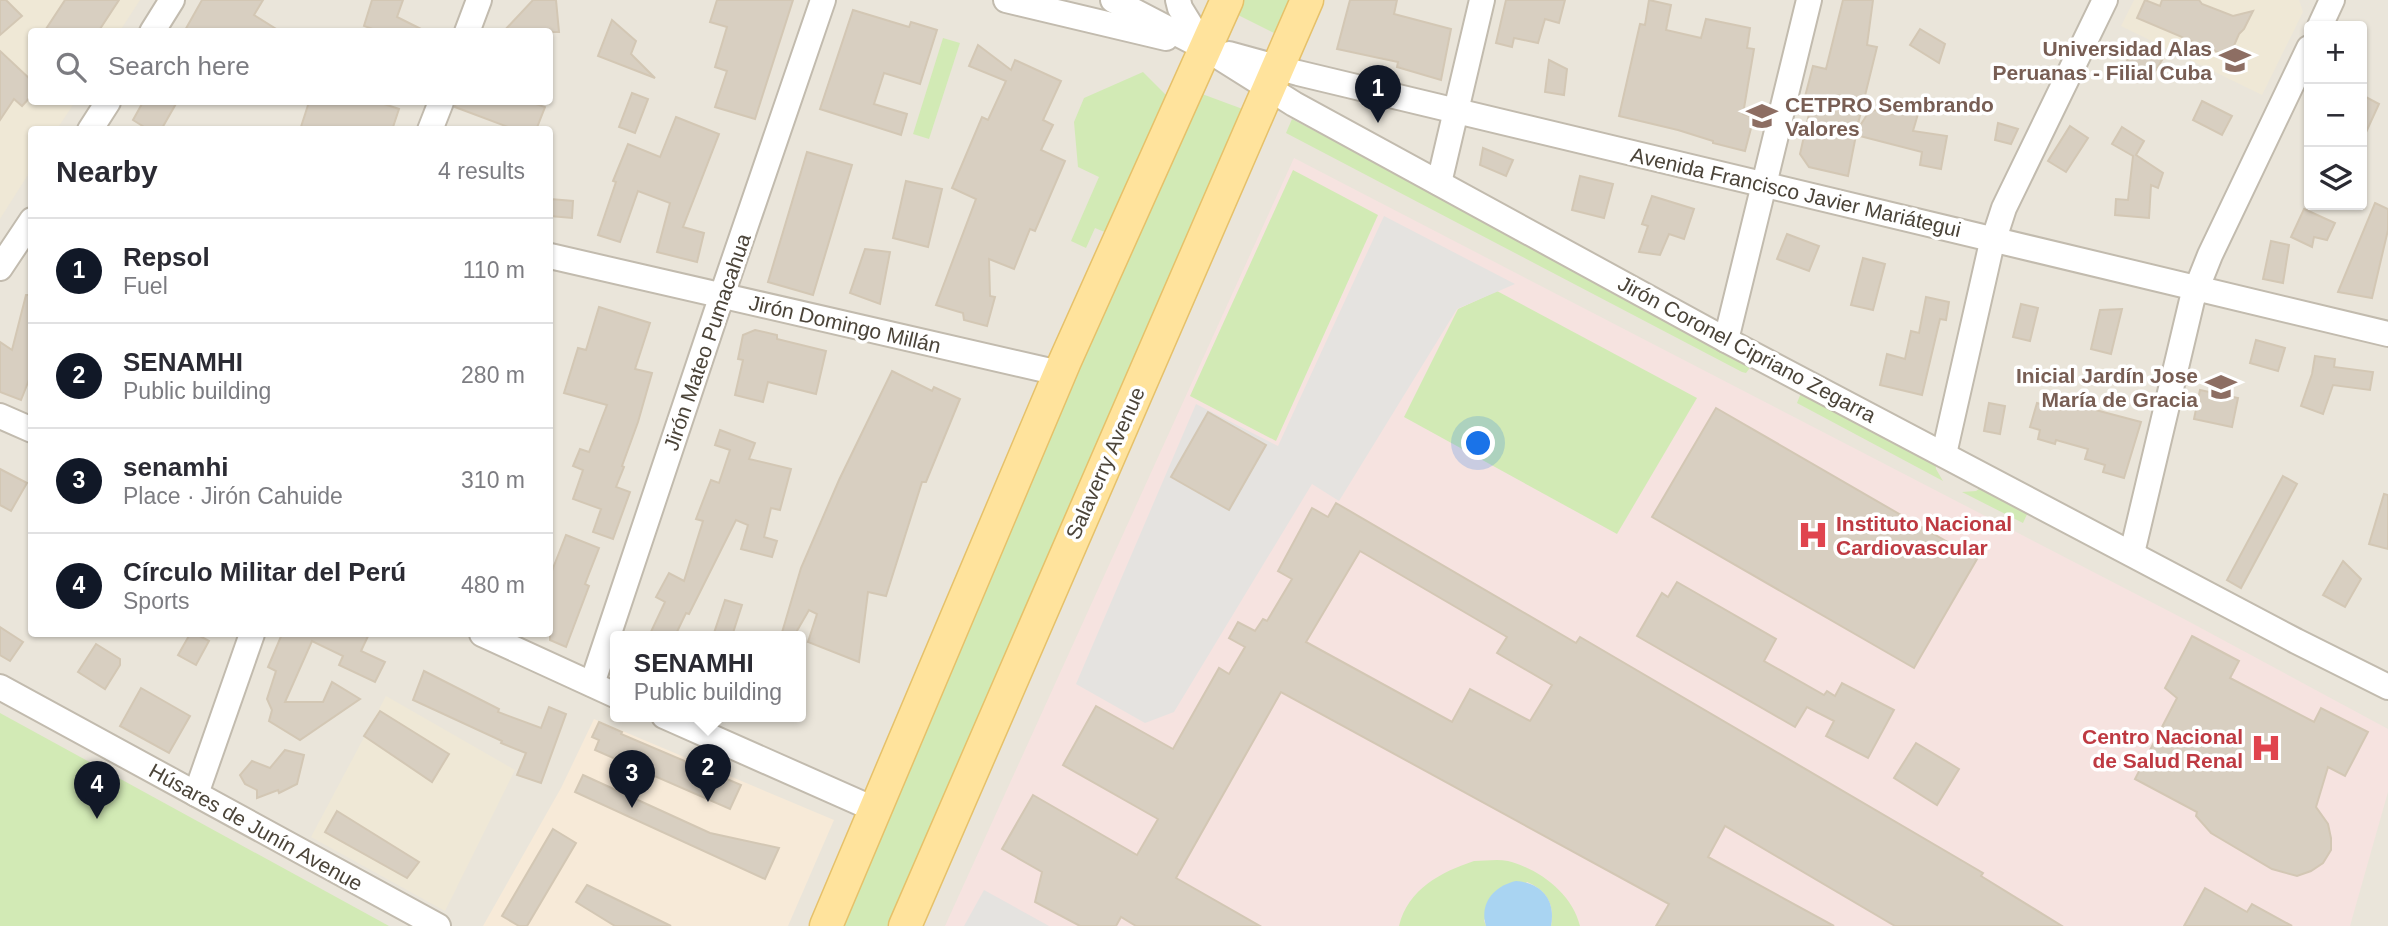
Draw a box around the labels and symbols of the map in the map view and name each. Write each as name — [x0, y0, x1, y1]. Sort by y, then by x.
place label: Universidad Alas Peruanas - Filial Cuba — [1993, 37, 2212, 84]
school or university icon: Universidad Alas Peruanas - Filial Cuba — [2218, 43, 2252, 77]
pin: 1 — [1355, 65, 1401, 123]
place label: CETPRO Sembrando Valores — [1785, 93, 1994, 140]
school or university icon: CETPRO Sembrando Valores — [1745, 99, 1779, 133]
street label: Avenida Francisco Javier Mariátegui — [1629, 143, 1963, 241]
street label: Jirón Mateo Pumacahua — [659, 230, 755, 453]
street label: Jirón Coronel Cipriano Zegarra — [1614, 271, 1880, 427]
street label: Jirón Domingo Millán — [747, 291, 943, 357]
place label: Inicial Jardín Jose María de Gracia — [2016, 364, 2198, 411]
school or university icon: Inicial Jardín Jose María de Gracia — [2204, 370, 2238, 404]
street label: Salaverry Avenue — [1061, 383, 1149, 543]
your location — [1461, 426, 1495, 460]
place label: Instituto Nacional Cardiovascular — [1836, 512, 2012, 559]
hospital icon: Instituto Nacional Cardiovascular — [1796, 518, 1830, 552]
place label: Centro Nacional de Salud Renal — [2082, 725, 2243, 772]
hospital icon: Centro Nacional de Salud Renal — [2249, 731, 2283, 765]
pin: 2 — [685, 744, 731, 802]
pin: 3 — [609, 750, 655, 808]
street label: Húsares de Junín Avenue — [145, 759, 367, 895]
pin: 4 — [74, 761, 120, 819]

